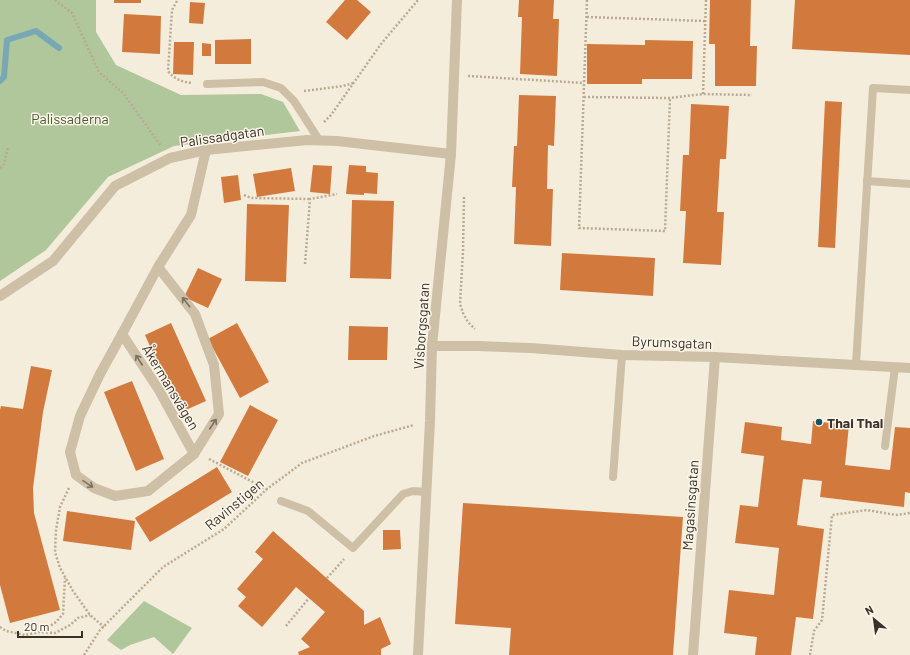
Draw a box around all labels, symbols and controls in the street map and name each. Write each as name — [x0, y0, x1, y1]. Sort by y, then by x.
park label: Palissaderna — [31, 110, 109, 127]
street label: Palissadgatan — [179, 122, 265, 150]
street label: Visborgsgatan — [409, 282, 433, 370]
one-way arrow — [182, 297, 190, 308]
street label: Byrumsgatan — [632, 332, 712, 352]
street label: Åkermansvägen — [139, 341, 203, 433]
one-way arrow — [135, 355, 143, 366]
place label: Thai Thai — [827, 414, 883, 431]
marker: Thai Thai — [814, 417, 824, 427]
one-way arrow — [210, 418, 218, 430]
street label: Magasinsgatan — [678, 459, 702, 551]
street label: Ravinstigen — [201, 475, 267, 533]
one-way arrow — [83, 480, 94, 488]
north arrow — [854, 599, 894, 639]
text: N — [863, 602, 875, 617]
scale bar — [18, 613, 82, 639]
text: 20 m — [24, 619, 50, 633]

